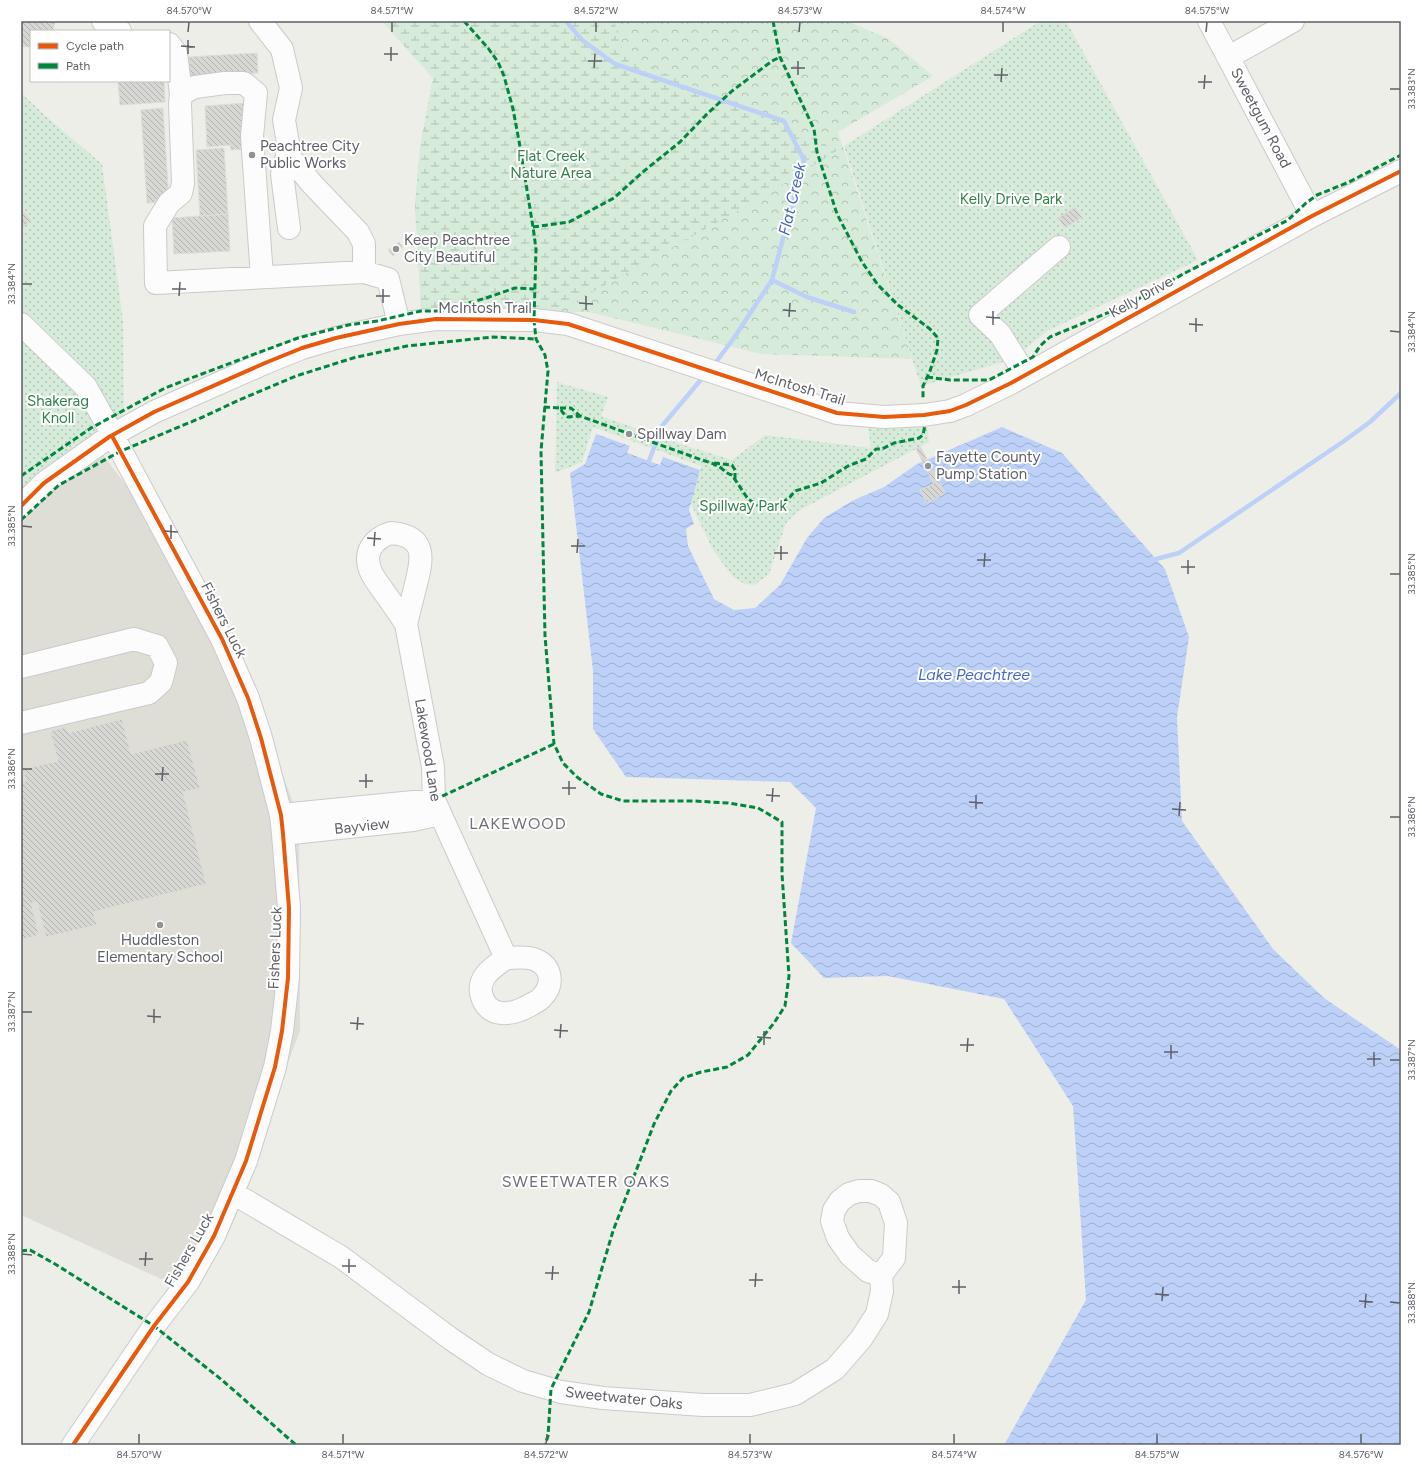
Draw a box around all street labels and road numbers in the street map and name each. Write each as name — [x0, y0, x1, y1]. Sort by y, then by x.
street label: Sweetgum Road — [1227, 65, 1295, 171]
street label: Kelly Drive — [1106, 272, 1176, 322]
street label: McIntosh Trail — [438, 299, 532, 317]
street label: McIntosh Trail — [753, 365, 847, 409]
street label: Fishers Luck — [197, 579, 251, 661]
street label: Lakewood Lane — [411, 697, 445, 803]
street label: Bayview — [333, 814, 391, 838]
street label: Fishers Luck — [265, 906, 285, 990]
street label: Fishers Luck — [161, 1209, 218, 1290]
street label: Sweetwater Oaks — [564, 1383, 684, 1413]

